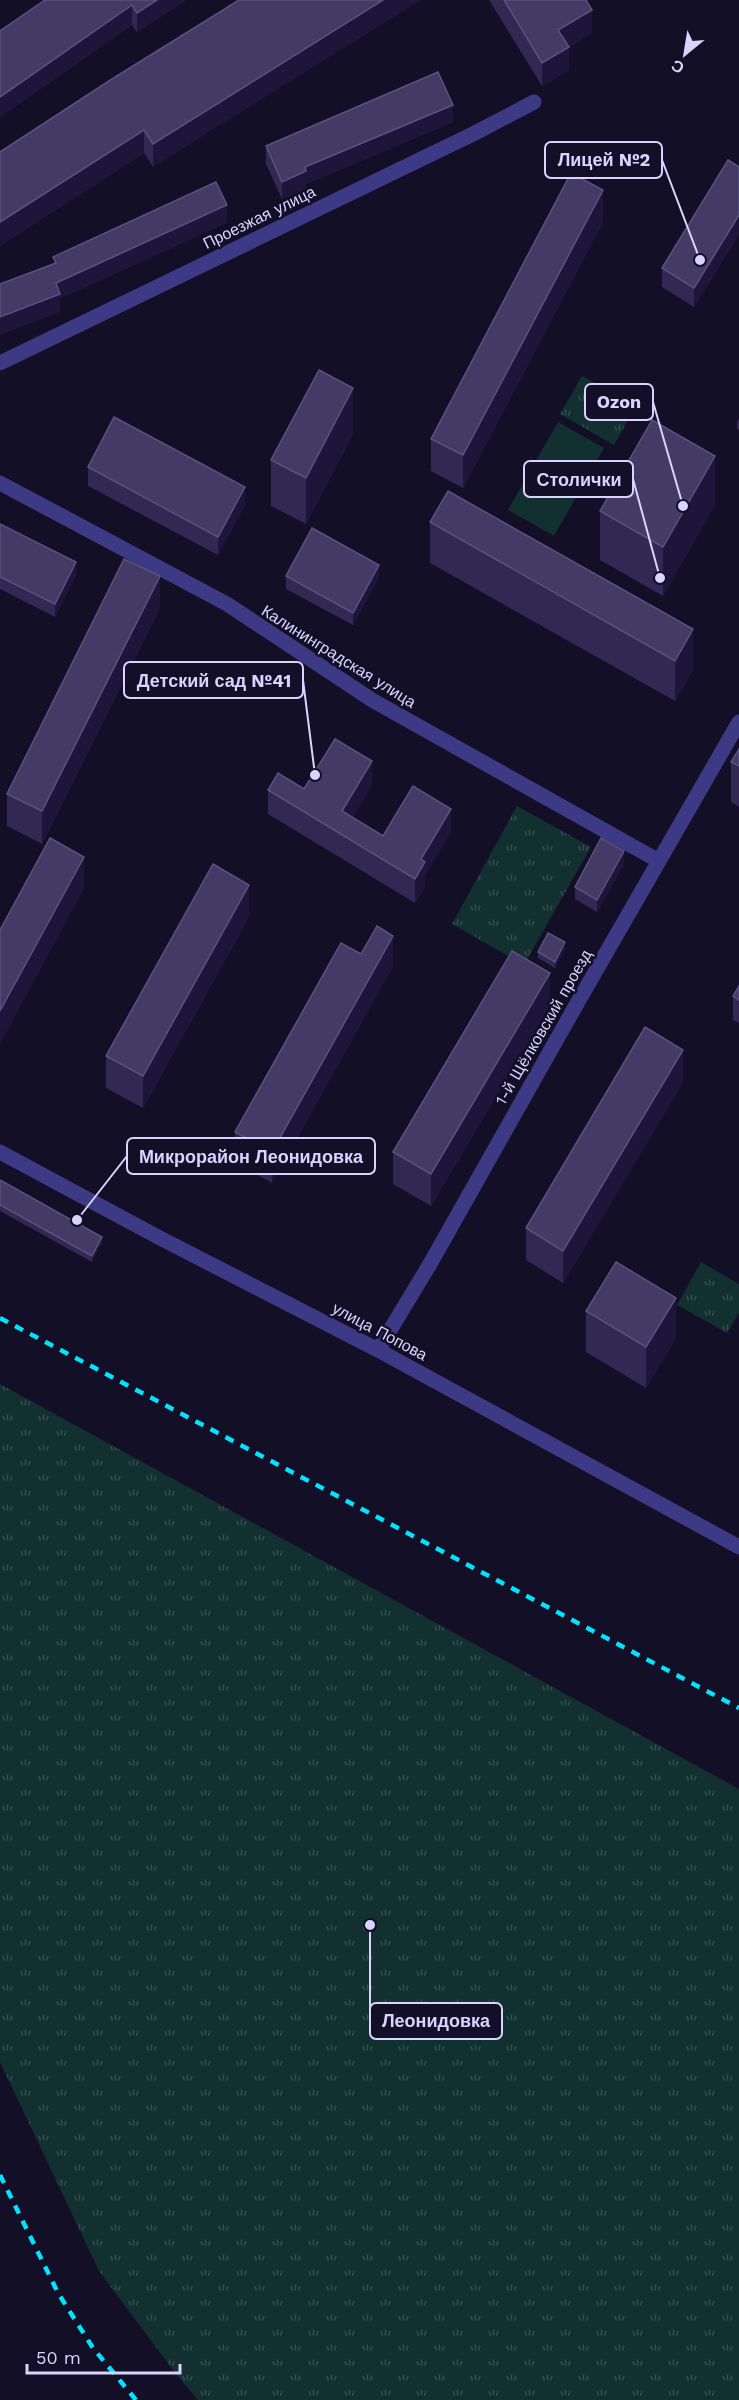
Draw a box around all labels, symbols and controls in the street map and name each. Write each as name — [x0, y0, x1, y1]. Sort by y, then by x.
north arrow — [655, 24, 715, 84]
text: С — [668, 55, 688, 78]
callout: Лицей №2 — [545, 142, 662, 178]
text: Лицей №2 — [558, 149, 650, 170]
street label: Проезжая улица — [200, 182, 319, 253]
callout: Ozon — [585, 384, 653, 420]
text: Ozon — [597, 391, 641, 412]
callout: Столички — [524, 461, 633, 497]
text: Столички — [536, 469, 622, 490]
street label: Калининградская улица — [258, 601, 420, 712]
callout: Детский сад №41 — [124, 662, 303, 698]
text: Детский сад №41 — [137, 670, 291, 691]
street label: 1-й Щёлковский проезд — [491, 946, 596, 1108]
callout: Микрорайон Леонидовка — [127, 1138, 375, 1174]
text: Микрорайон Леонидовка — [139, 1146, 364, 1167]
street label: улица Попова — [329, 1298, 430, 1364]
callout: Леонидовка — [370, 2003, 502, 2039]
text: Леонидовка — [382, 2010, 491, 2031]
scale bar — [27, 2337, 180, 2375]
text: 50 m — [36, 2347, 81, 2368]

